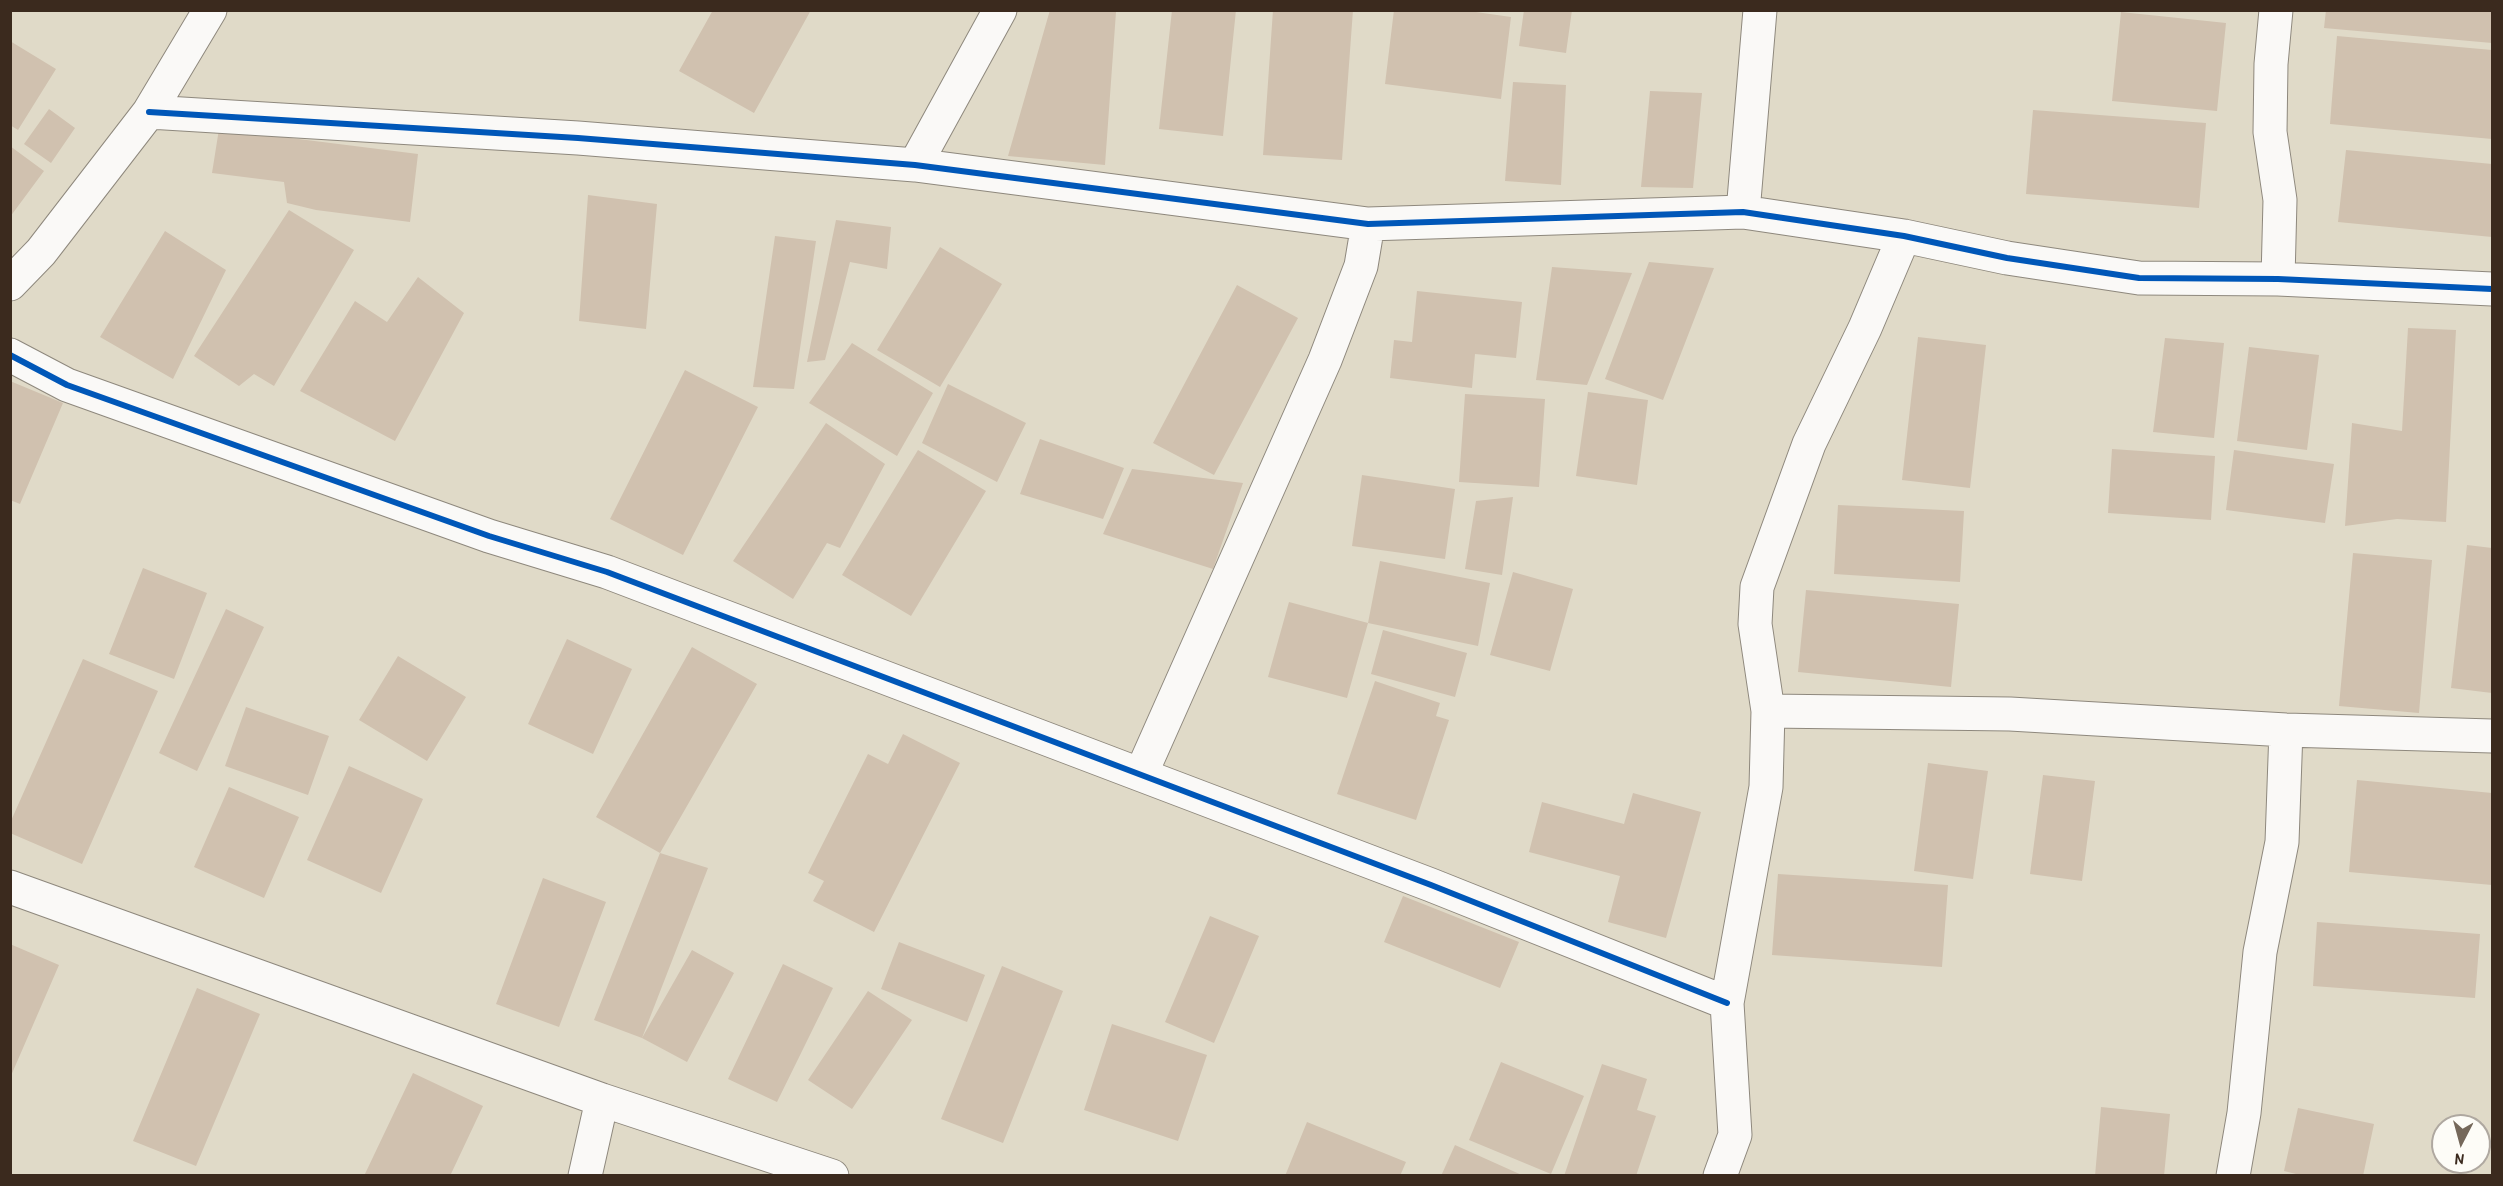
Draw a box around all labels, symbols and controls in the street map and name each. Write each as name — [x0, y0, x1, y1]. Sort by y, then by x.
north arrow — [2431, 1114, 2491, 1174]
text: N — [2454, 1149, 2465, 1171]

